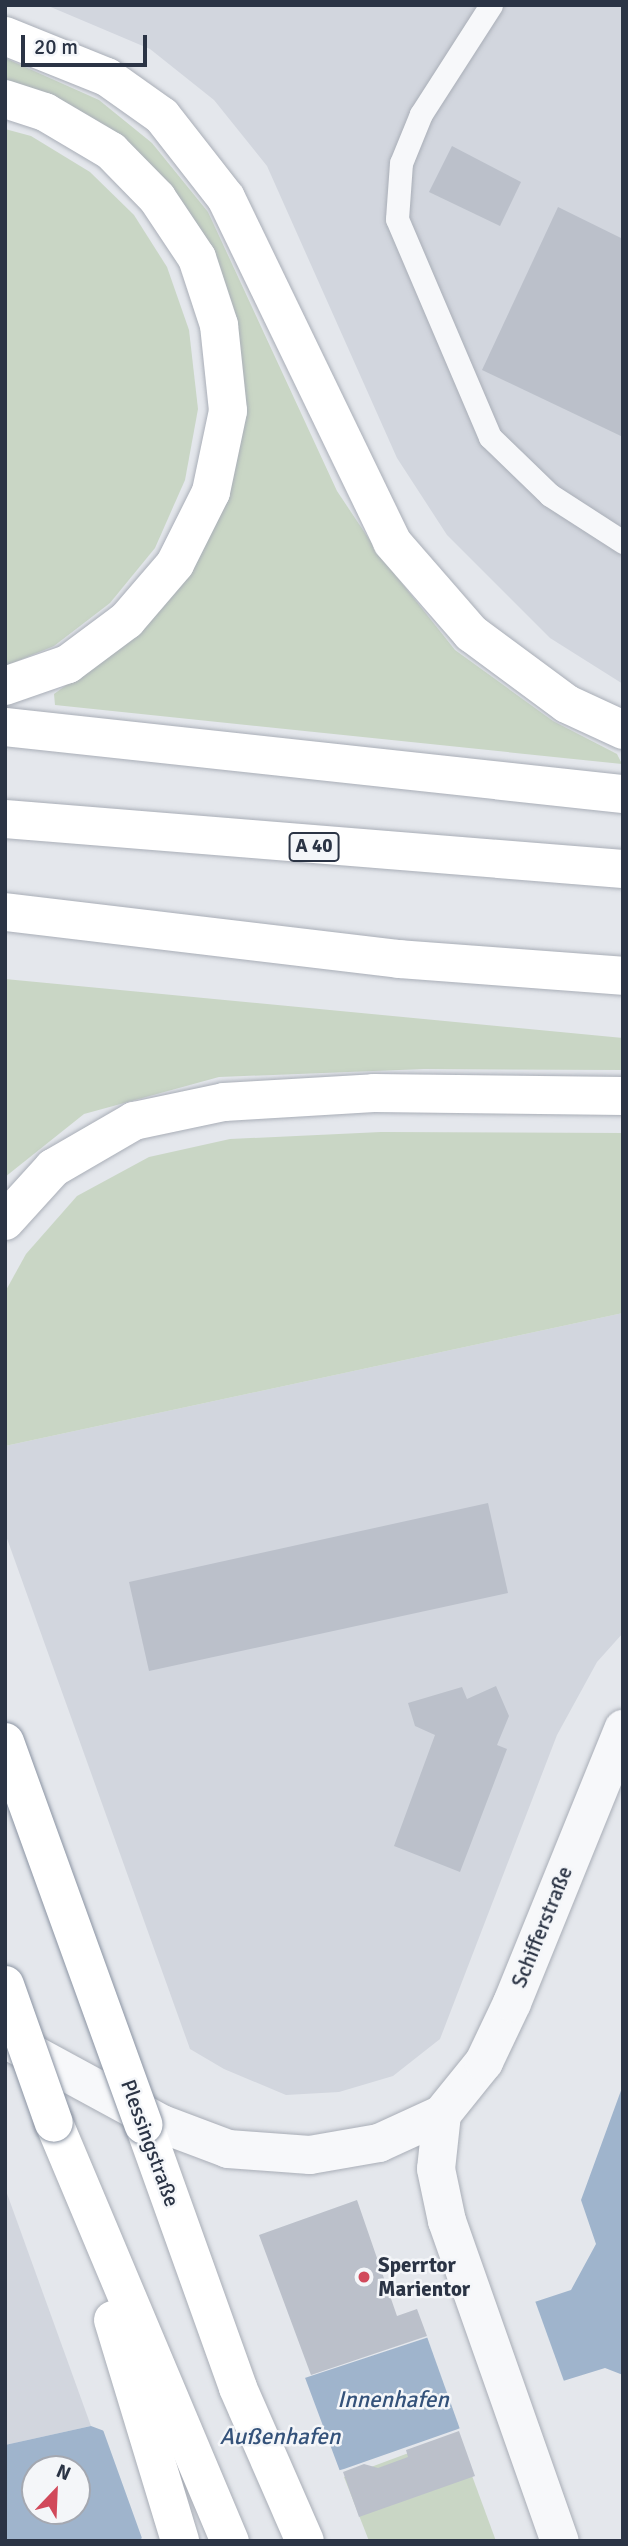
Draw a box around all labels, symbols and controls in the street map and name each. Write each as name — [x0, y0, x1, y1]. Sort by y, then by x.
scale bar — [24, 21, 150, 65]
text: 20 m — [34, 34, 78, 60]
road number: A 40 — [288, 832, 340, 862]
street label: Schifferstraße — [506, 1863, 578, 1991]
street label: Plessingstraße — [115, 2076, 185, 2210]
place label: Sperrtor Marientor — [378, 2252, 470, 2302]
marker: Sperrtor Marientor — [356, 2269, 372, 2285]
water label: Innenhafen — [337, 2386, 449, 2414]
water label: Außenhafen — [220, 2423, 340, 2451]
north arrow — [21, 2455, 91, 2525]
text: N — [53, 2459, 74, 2486]

